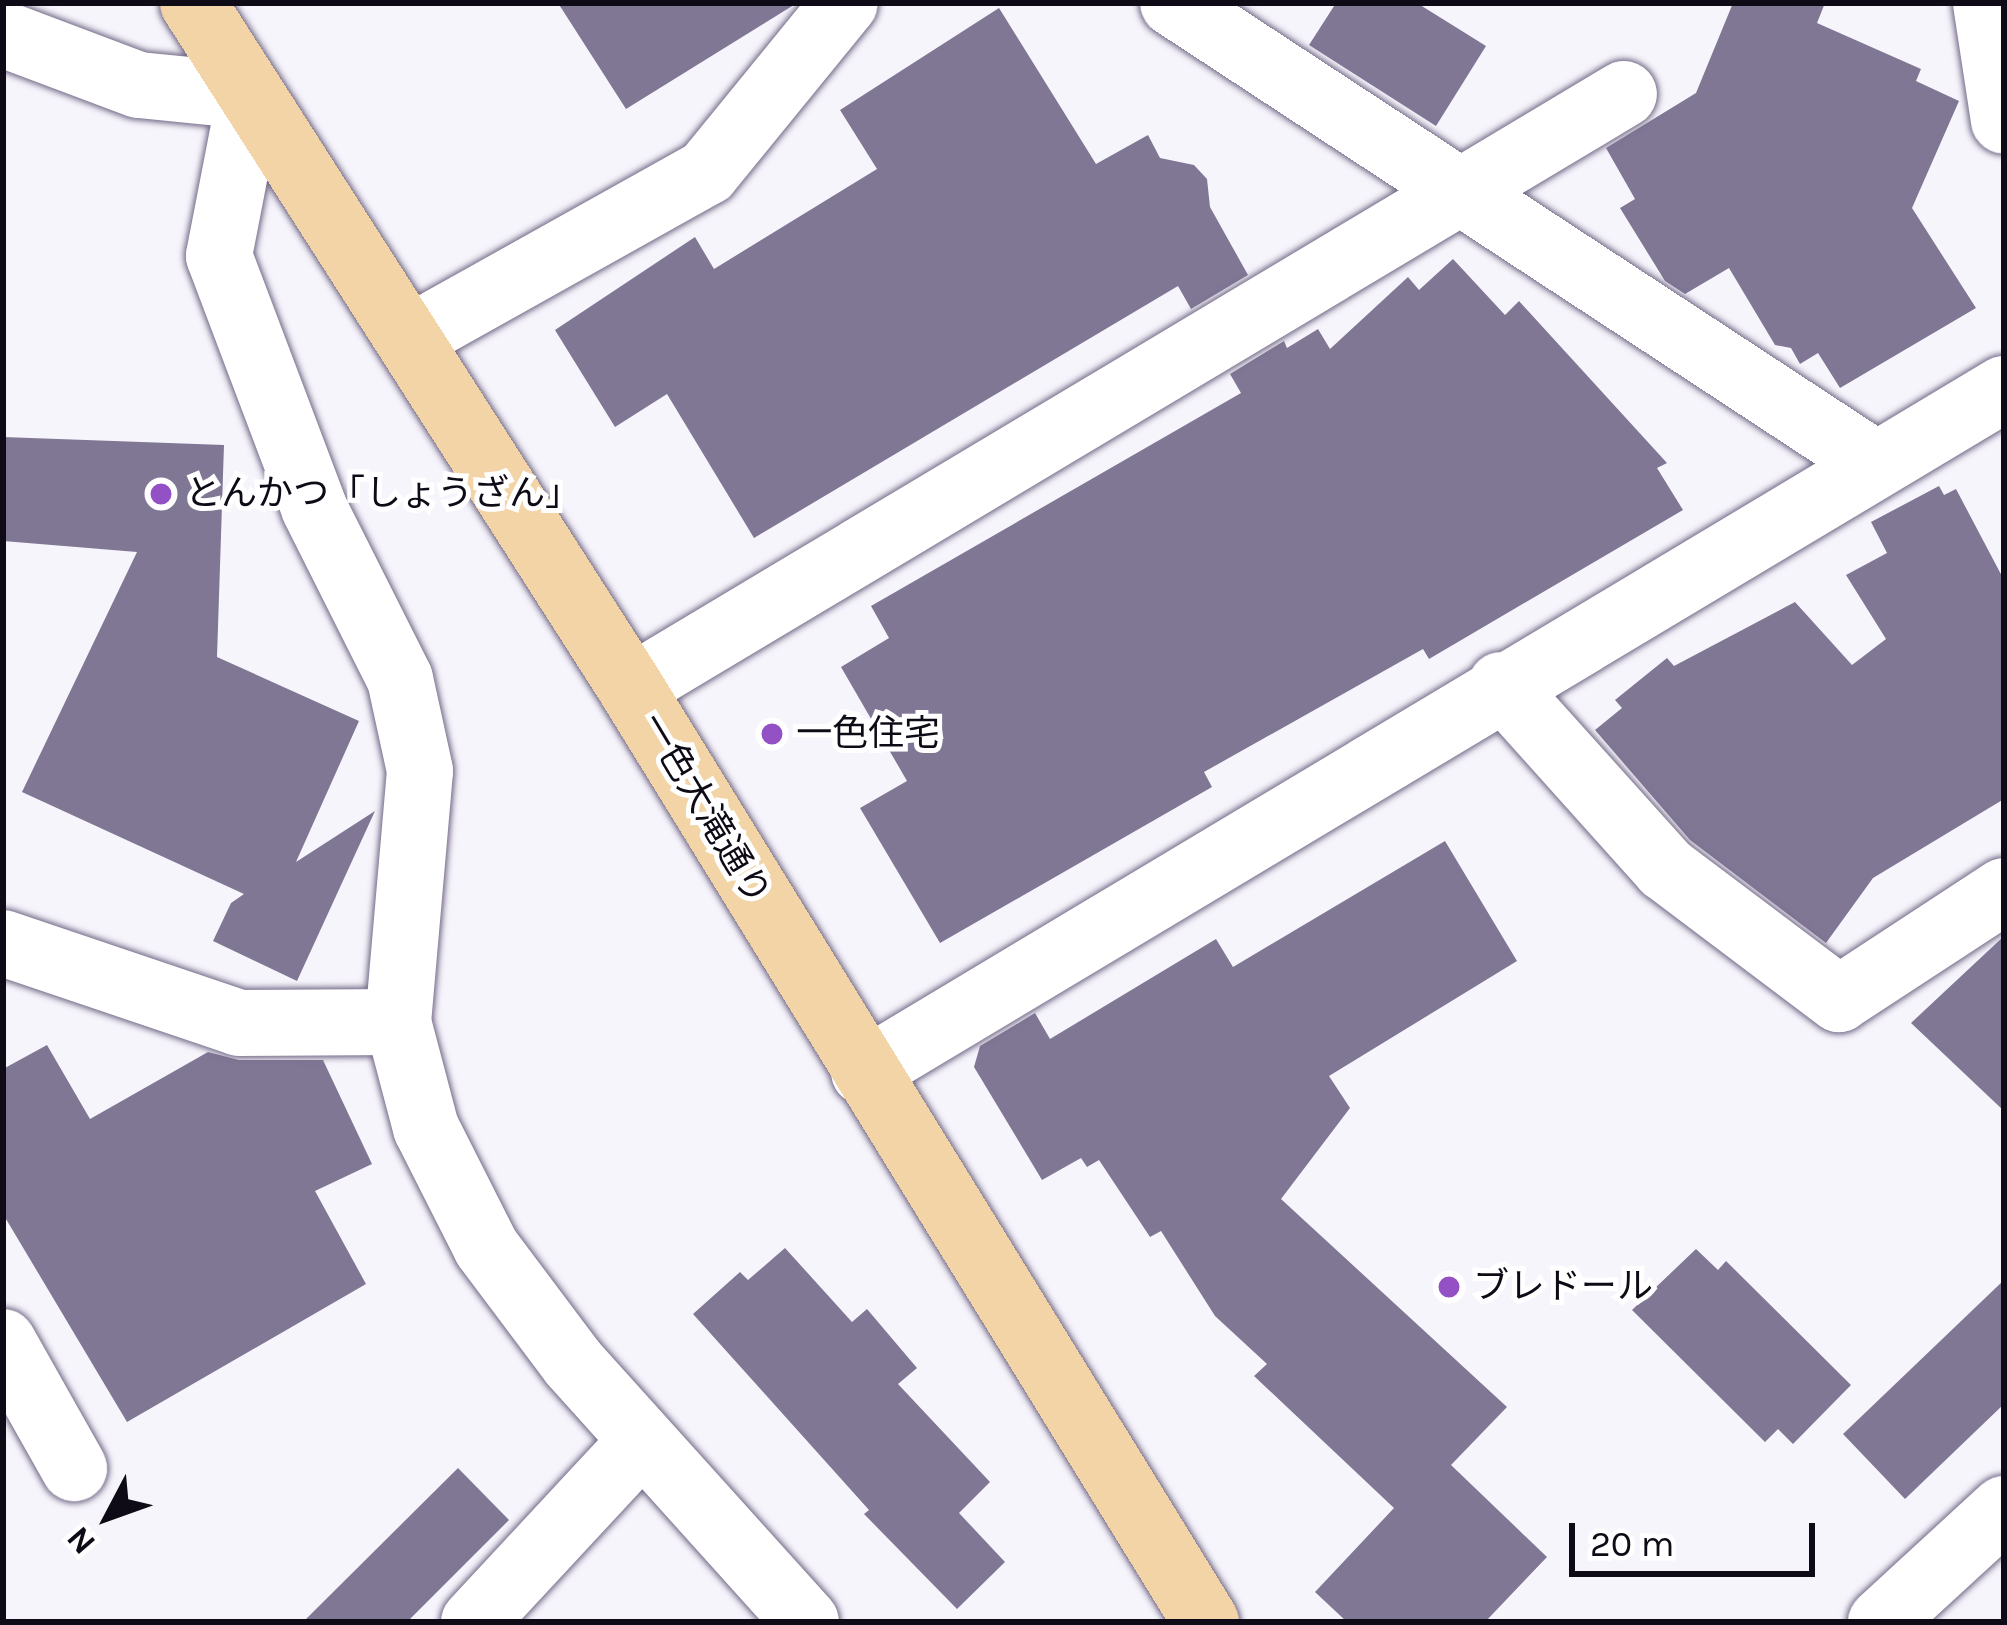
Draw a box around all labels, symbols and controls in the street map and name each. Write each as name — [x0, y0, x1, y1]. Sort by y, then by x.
place label: とんかつ「しょうざん」 — [185, 472, 581, 516]
marker: とんかつ「しょうざん」 — [148, 481, 174, 507]
street label: 一色大滝通り — [631, 705, 779, 913]
place label: 一色住宅 — [796, 712, 940, 756]
marker: 一色住宅 — [759, 721, 785, 747]
place label: ブレドール — [1473, 1265, 1653, 1309]
marker: ブレドール — [1436, 1274, 1462, 1300]
north arrow — [48, 1457, 168, 1577]
scale bar — [1575, 1499, 1821, 1573]
text: N — [59, 1519, 103, 1562]
text: 20 m — [1590, 1523, 1674, 1565]

